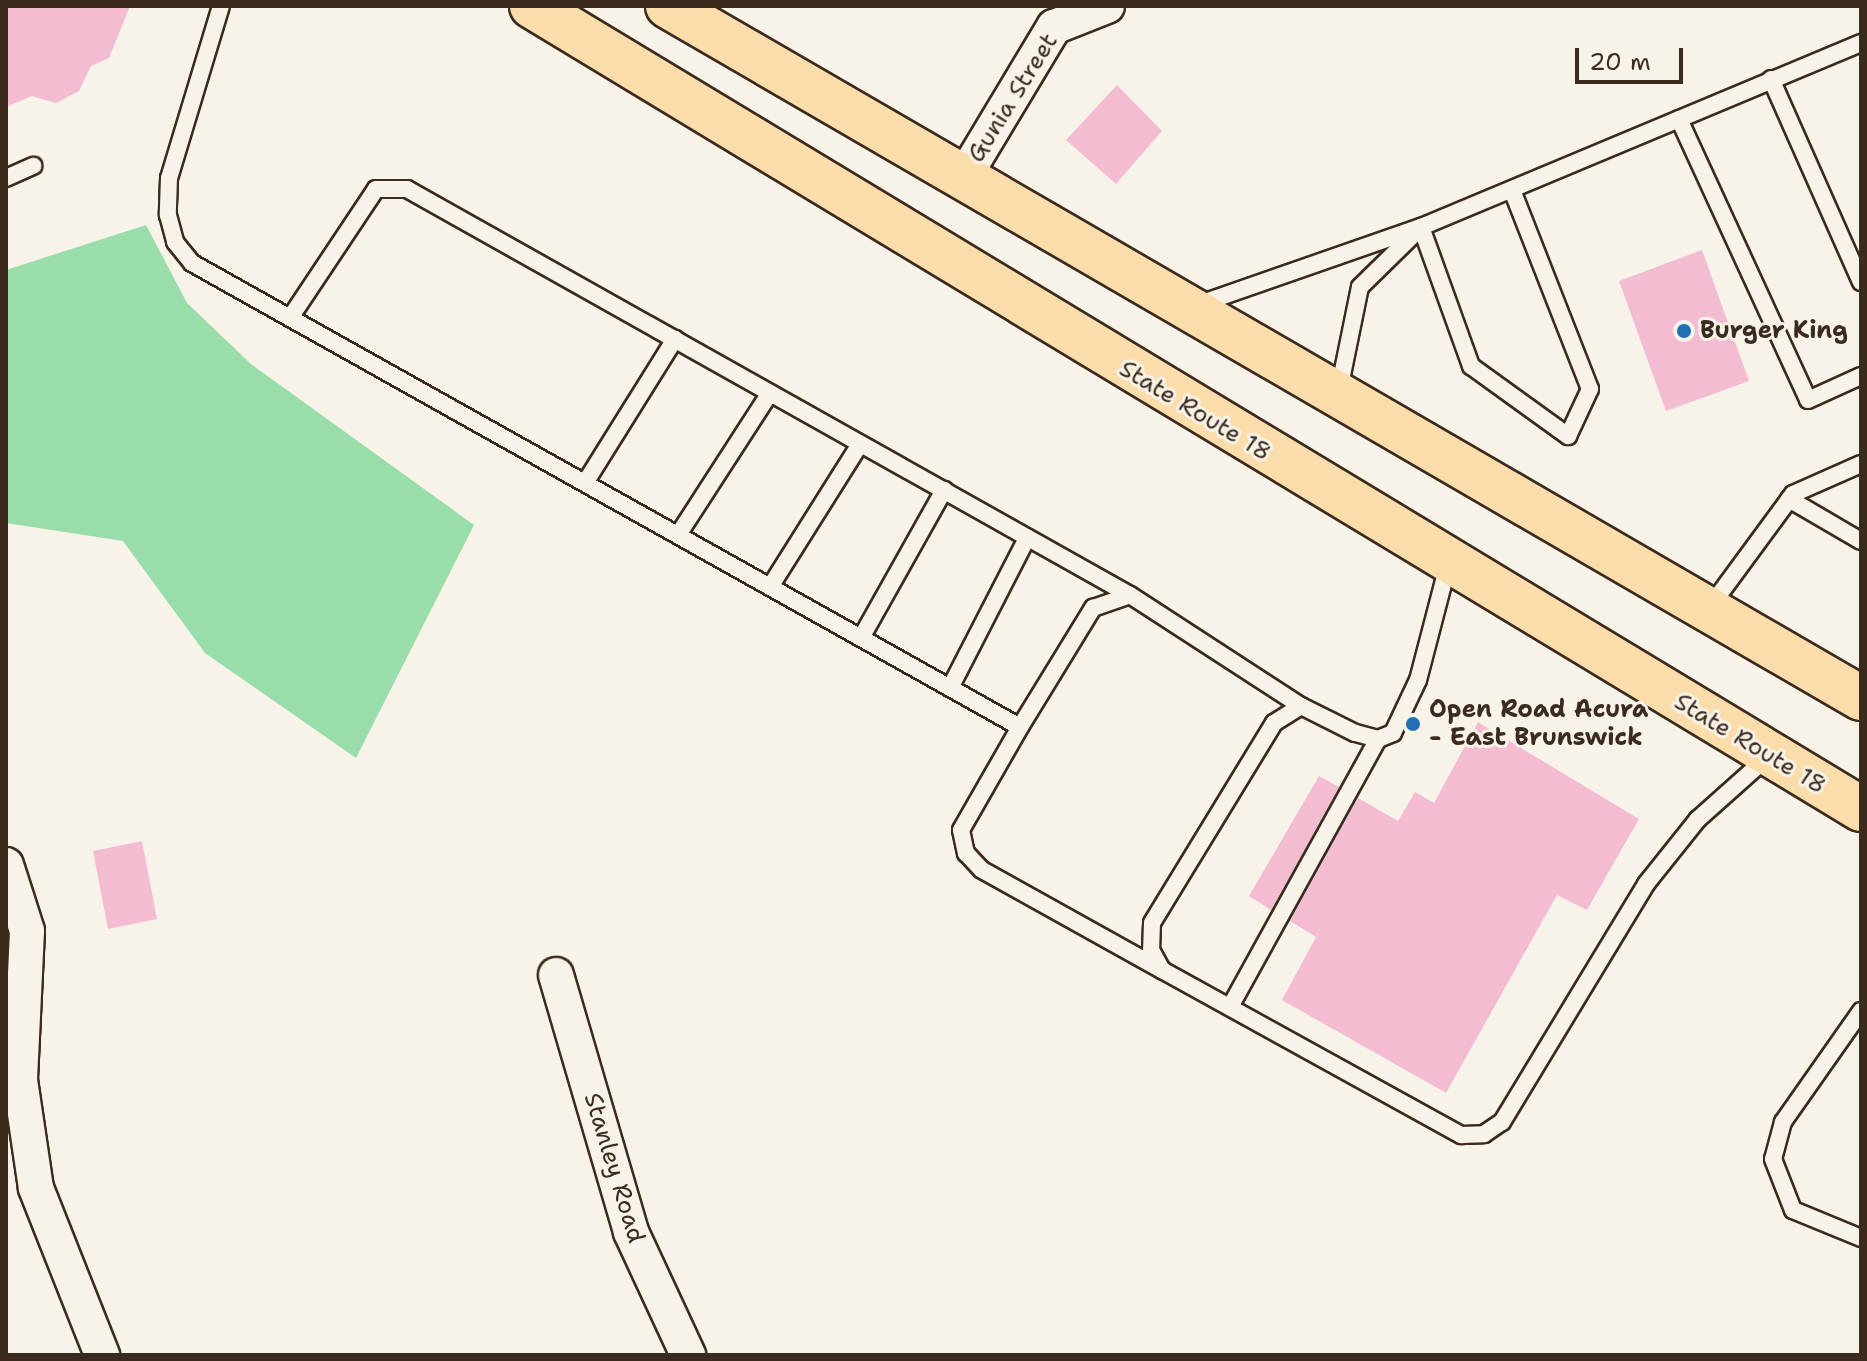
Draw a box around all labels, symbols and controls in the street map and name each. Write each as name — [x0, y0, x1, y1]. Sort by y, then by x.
street label: Gunia Street — [962, 28, 1064, 168]
scale bar — [1579, 32, 1687, 82]
text: 20 m — [1589, 46, 1651, 78]
place label: Burger King — [1700, 317, 1848, 345]
marker: Burger King — [1675, 322, 1693, 340]
street label: State Route 18 — [1114, 355, 1276, 467]
street label: State Route 18 — [1669, 688, 1831, 800]
place label: Open Road Acura - East Brunswick — [1429, 696, 1648, 752]
marker: Open Road Acura - East Brunswick — [1404, 715, 1422, 733]
street label: Stanley Road — [578, 1090, 650, 1246]

